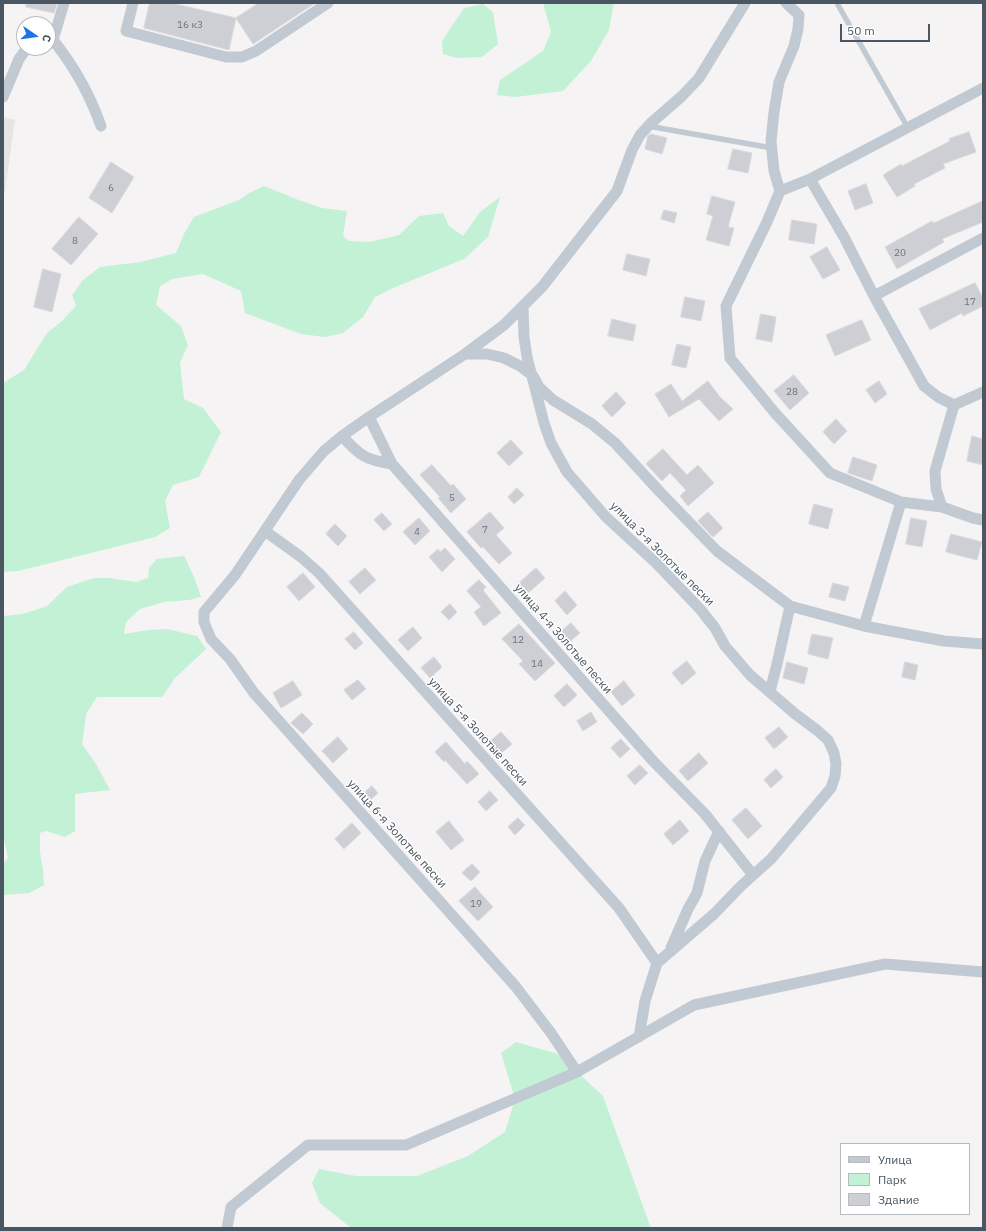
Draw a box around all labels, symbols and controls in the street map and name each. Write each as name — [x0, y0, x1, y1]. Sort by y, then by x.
north arrow — [16, 16, 56, 56]
scale bar — [842, 16, 932, 42]
house number: 16 к3 — [177, 19, 203, 31]
text: 50 m — [847, 23, 875, 38]
text: С — [39, 33, 54, 44]
house number: 6 — [108, 182, 114, 194]
house number: 8 — [72, 235, 78, 247]
house number: 20 — [894, 247, 906, 259]
house number: 17 — [964, 296, 976, 308]
house number: 28 — [786, 386, 798, 398]
house number: 5 — [449, 492, 455, 504]
street label: улица 3-я Золотые пески — [607, 499, 717, 609]
house number: 7 — [482, 524, 488, 536]
house number: 4 — [414, 526, 420, 538]
street label: улица 4-я Золотые пески — [511, 581, 615, 697]
house number: 12 — [512, 634, 524, 646]
house number: 14 — [531, 658, 543, 670]
street label: улица 5-я Золотые пески — [425, 675, 531, 789]
street label: улица 6-я Золотые пески — [344, 777, 450, 891]
house number: 19 — [470, 898, 482, 910]
legend — [840, 1143, 970, 1215]
text: Улица — [878, 1152, 912, 1167]
text: Парк — [878, 1172, 906, 1187]
text: Здание — [878, 1192, 919, 1207]

